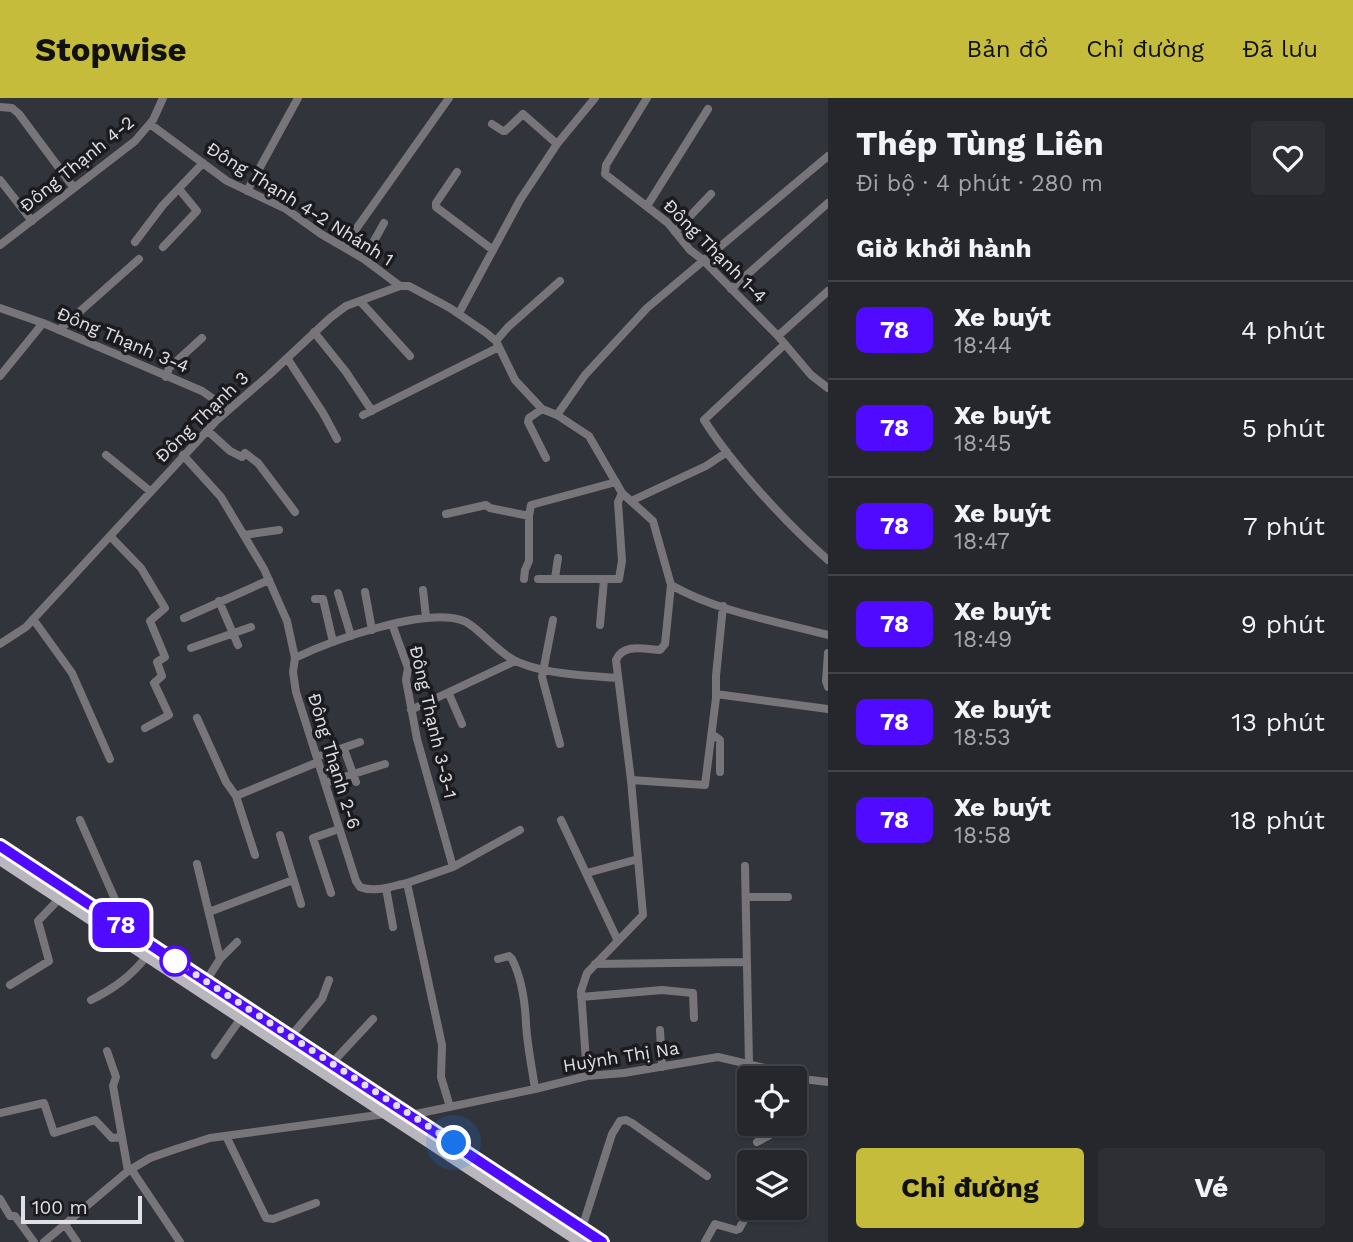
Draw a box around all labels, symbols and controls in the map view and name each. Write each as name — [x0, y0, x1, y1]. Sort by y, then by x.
text: Stopwise — [35, 30, 187, 69]
text: Bản đồ — [967, 35, 1048, 63]
text: Chỉ đường — [1086, 35, 1204, 63]
text: Đã lưu — [1242, 35, 1318, 63]
street label: Đông Thạnh 4-2 — [15, 111, 138, 216]
button: heart — [1251, 121, 1325, 195]
text: Thép Tùng Liên — [856, 124, 1104, 163]
street label: Đông Thạnh 4-2 Nhánh 1 — [203, 137, 398, 270]
text: Đi bộ · 4 phút · 280 m — [856, 170, 1103, 197]
street label: Đông Thạnh 1-4 — [659, 195, 771, 307]
text: Giờ khởi hành — [856, 233, 1032, 263]
street label: Đông Thạnh 3-4 — [54, 302, 192, 377]
text: Xe buýt — [954, 302, 1051, 332]
text: 4 phút — [1241, 315, 1325, 345]
text: 78 — [880, 316, 909, 344]
text: 18:44 — [954, 332, 1012, 359]
street label: Đông Thạnh 3 — [151, 367, 253, 466]
text: Xe buýt — [954, 400, 1051, 430]
text: 5 phút — [1242, 413, 1325, 443]
text: 78 — [880, 414, 909, 442]
text: 18:45 — [954, 430, 1011, 457]
text: Xe buýt — [954, 498, 1051, 528]
text: 7 phút — [1243, 511, 1325, 541]
text: 78 — [880, 512, 909, 540]
text: 18:47 — [954, 528, 1010, 555]
text: Xe buýt — [954, 596, 1051, 626]
text: 9 phút — [1241, 609, 1325, 639]
text: 78 — [880, 610, 909, 638]
text: 18:49 — [954, 626, 1012, 653]
street label: Đông Thạnh 3-3-1 — [406, 643, 461, 800]
street label: Đông Thạnh 2-6 — [304, 690, 365, 831]
text: Xe buýt — [954, 694, 1051, 724]
text: 13 phút — [1232, 707, 1325, 737]
text: 78 — [880, 708, 909, 736]
text: 18:53 — [954, 724, 1011, 751]
text: Xe buýt — [954, 792, 1051, 822]
text: 18 phút — [1231, 805, 1325, 835]
text: 78 — [880, 806, 909, 834]
text: 18:58 — [954, 822, 1012, 849]
line badge: 78 — [90, 902, 152, 948]
text: 78 — [106, 911, 136, 939]
unlabelled marker — [160, 946, 190, 976]
street label: Huỳnh Thị Na — [561, 1037, 680, 1076]
map controls — [737, 1066, 807, 1220]
button: locate — [737, 1066, 807, 1136]
your location — [436, 1125, 471, 1160]
button: Chỉ đường — [856, 1148, 1084, 1228]
button: Vé — [1098, 1148, 1325, 1228]
button: layers — [737, 1150, 807, 1220]
scale bar — [21, 1193, 142, 1225]
text: 100 m — [32, 1196, 88, 1219]

